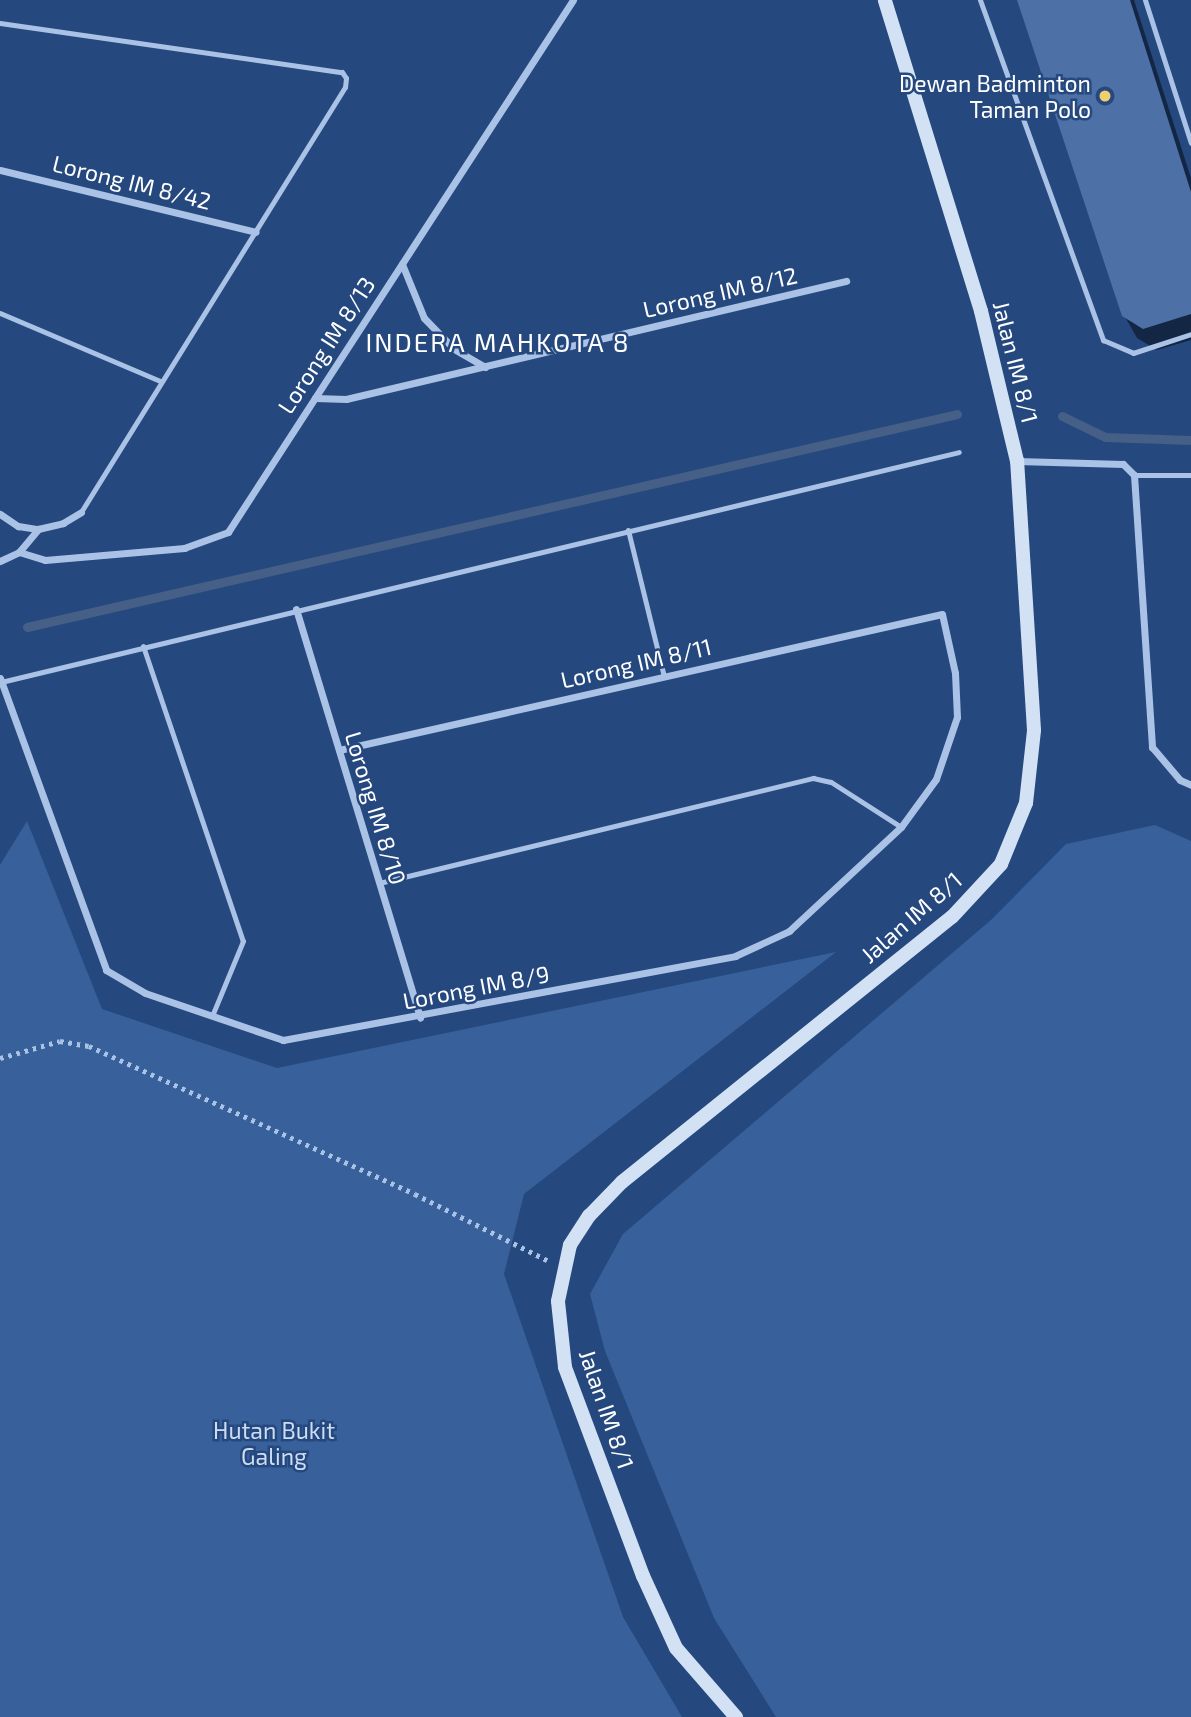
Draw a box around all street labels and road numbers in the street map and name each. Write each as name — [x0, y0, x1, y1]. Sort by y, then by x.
street label: Lorong IM 8/42 — [50, 149, 214, 215]
street label: Lorong IM 8/12 — [640, 261, 800, 323]
street label: Lorong IM 8/13 — [272, 272, 380, 418]
street label: Jalan IM 8/1 — [988, 298, 1044, 426]
street label: Lorong IM 8/11 — [558, 632, 714, 694]
street label: Lorong IM 8/10 — [340, 728, 412, 888]
street label: Jalan IM 8/1 — [855, 866, 967, 968]
street label: Lorong IM 8/9 — [400, 959, 552, 1015]
street label: Jalan IM 8/1 — [574, 1346, 640, 1472]

